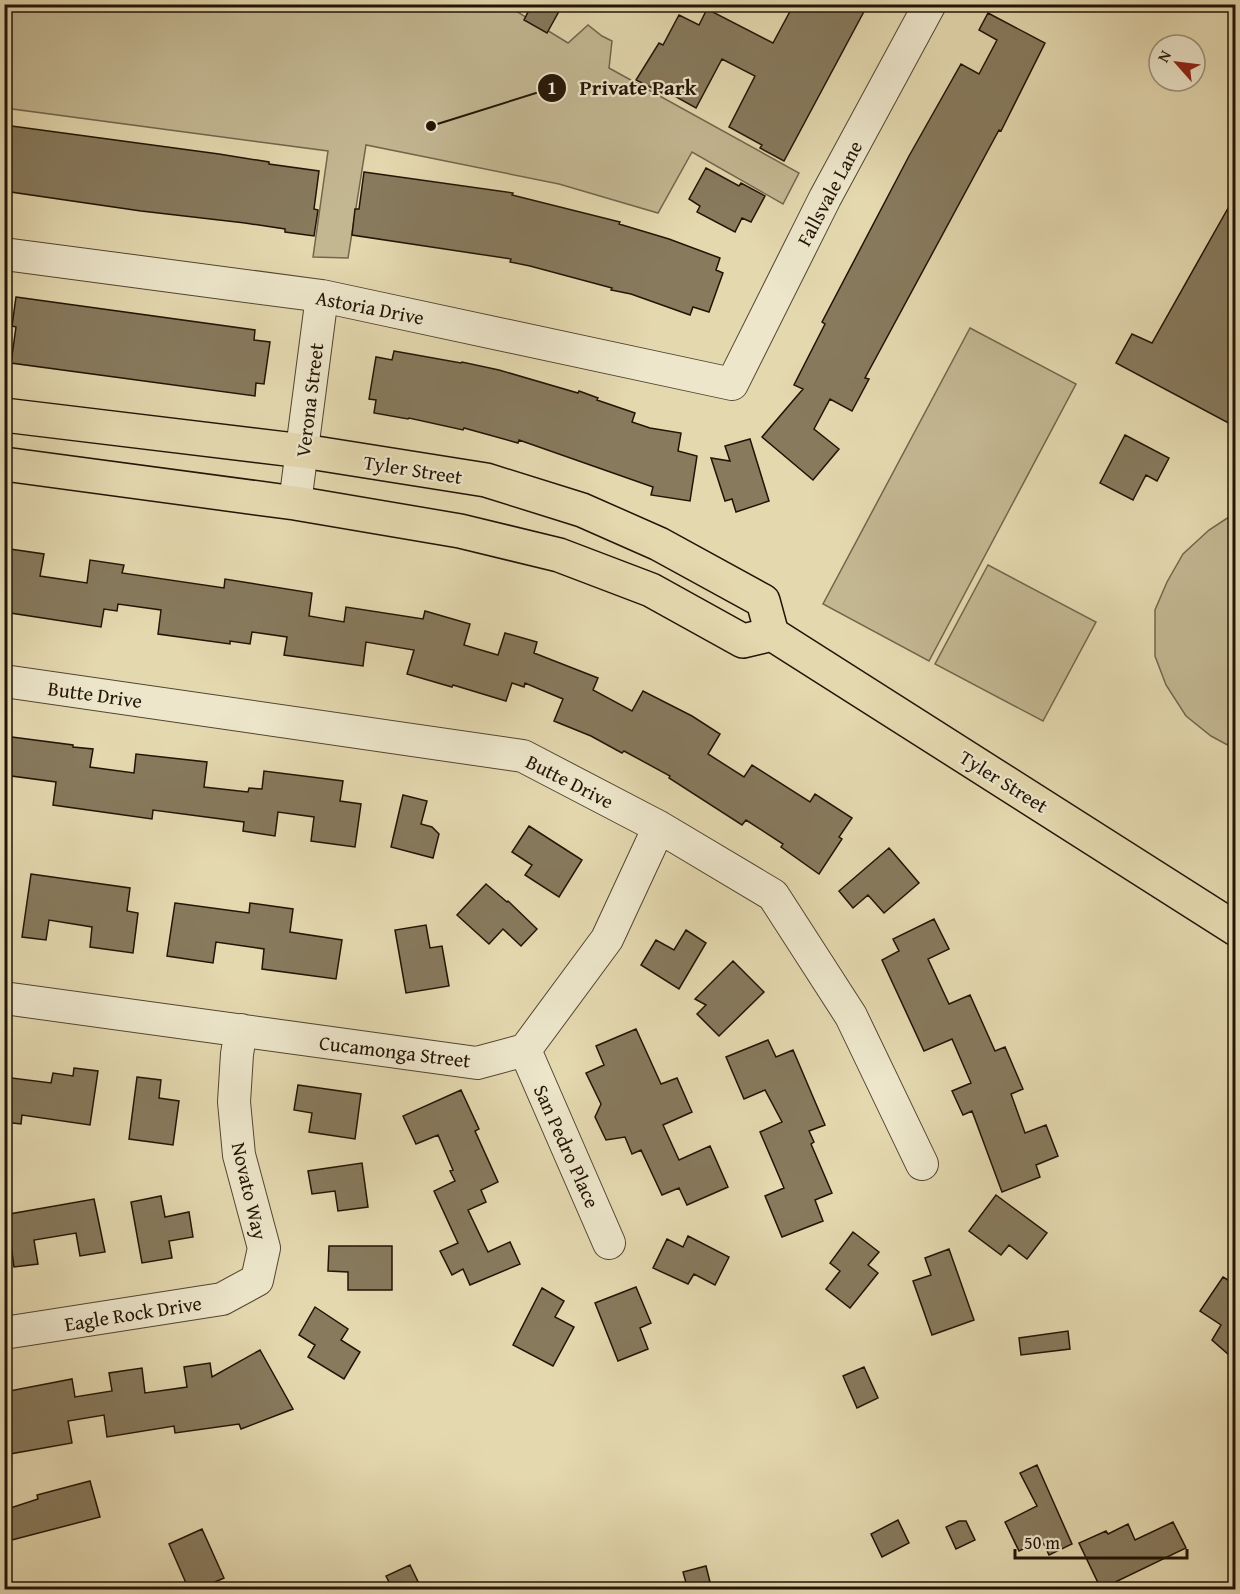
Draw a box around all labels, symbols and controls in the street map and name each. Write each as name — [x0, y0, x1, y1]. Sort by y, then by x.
north arrow — [1147, 33, 1207, 93]
text: N — [1151, 45, 1177, 66]
callout: Private Park — [537, 68, 708, 107]
text: Private Park — [580, 72, 698, 103]
text: 1 — [547, 74, 557, 101]
street label: Fallsvale Lane — [789, 135, 869, 251]
street label: Astoria Drive — [313, 282, 427, 332]
street label: Verona Street — [288, 341, 330, 459]
street label: Tyler Street — [362, 447, 464, 491]
street label: Butte Drive — [46, 673, 144, 715]
street label: Tyler Street — [954, 742, 1054, 820]
street label: Butte Drive — [521, 747, 619, 815]
street label: Cucamonga Street — [318, 1027, 472, 1075]
street label: San Pedro Place — [527, 1080, 607, 1212]
street label: Novato Way — [225, 1139, 275, 1243]
street label: Eagle Rock Drive — [62, 1288, 204, 1338]
scale bar — [1015, 1522, 1188, 1560]
text: 50 m — [1024, 1529, 1060, 1556]

